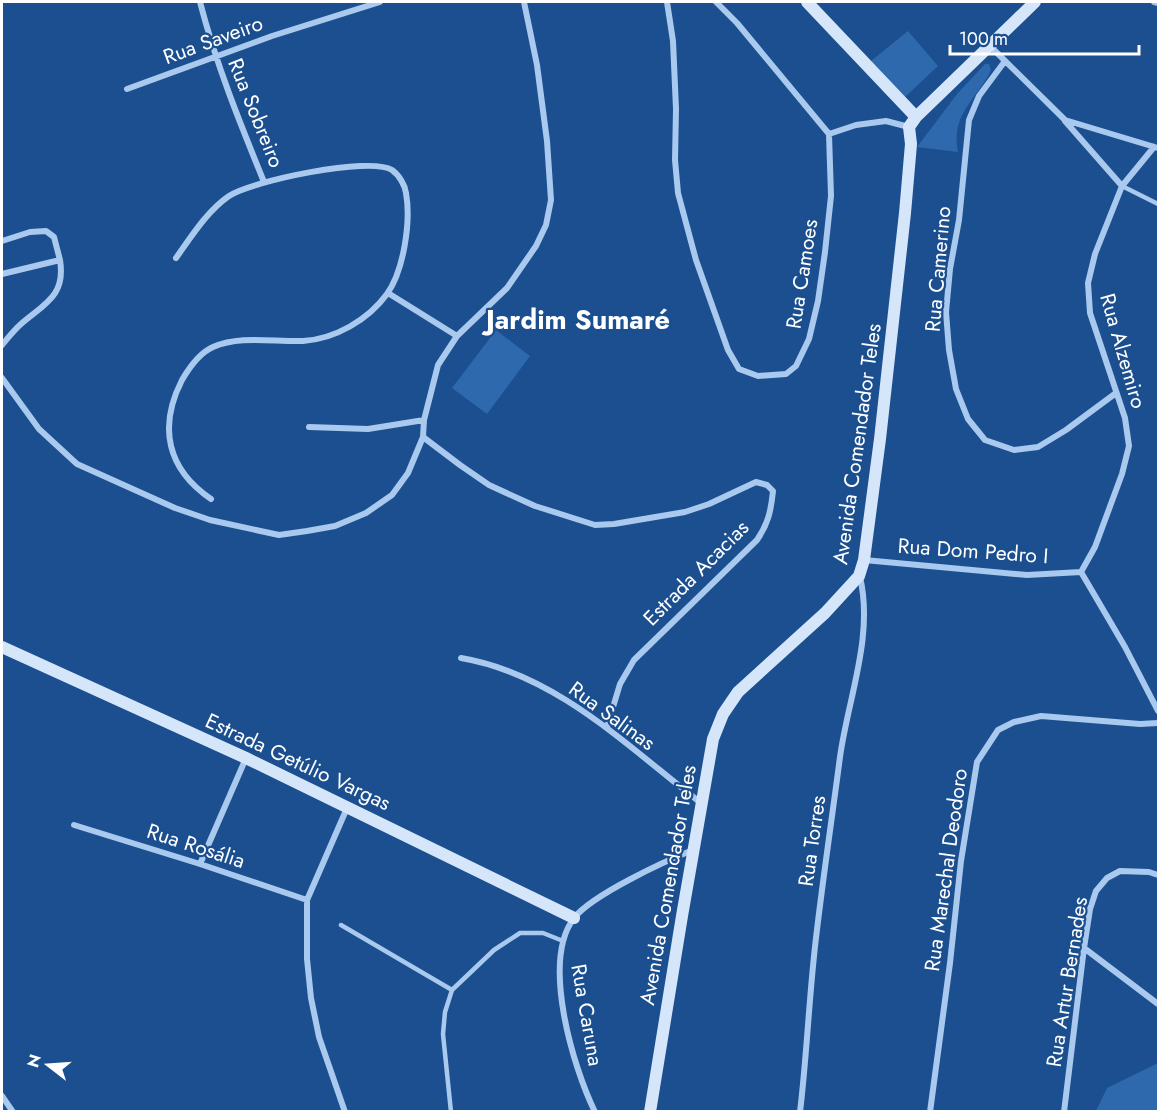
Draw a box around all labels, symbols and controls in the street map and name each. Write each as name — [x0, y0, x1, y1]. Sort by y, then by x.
street label: Rua Saveiro — [159, 8, 267, 72]
scale bar — [950, 18, 1139, 56]
text: 100 m — [959, 26, 1008, 52]
street label: Rua Sobreiro — [220, 54, 292, 172]
street label: Rua Camerino — [918, 205, 958, 333]
street label: Rua Camoes — [779, 217, 825, 331]
street label: Rua Alzemiro — [1092, 290, 1154, 412]
district label: Jardim Sumaré — [481, 300, 670, 339]
street label: Avenida Comendador Teles — [825, 322, 889, 566]
street label: Estrada Acacias — [636, 513, 756, 633]
street label: Rua Dom Pedro I — [897, 531, 1049, 571]
street label: Rua Salinas — [562, 674, 662, 758]
street label: Estrada Getúlio Vargas — [200, 706, 396, 818]
street label: Avenida Comendador Teles — [632, 763, 704, 1007]
street label: Rua Marechal Deodoro — [917, 767, 975, 973]
street label: Rua Torres — [791, 794, 833, 888]
street label: Rua Rosália — [143, 816, 249, 876]
street label: Rua Artur Bernades — [1039, 895, 1095, 1069]
street label: Rua Caruna — [563, 962, 611, 1068]
north arrow — [18, 1035, 78, 1095]
text: N — [21, 1051, 47, 1070]

